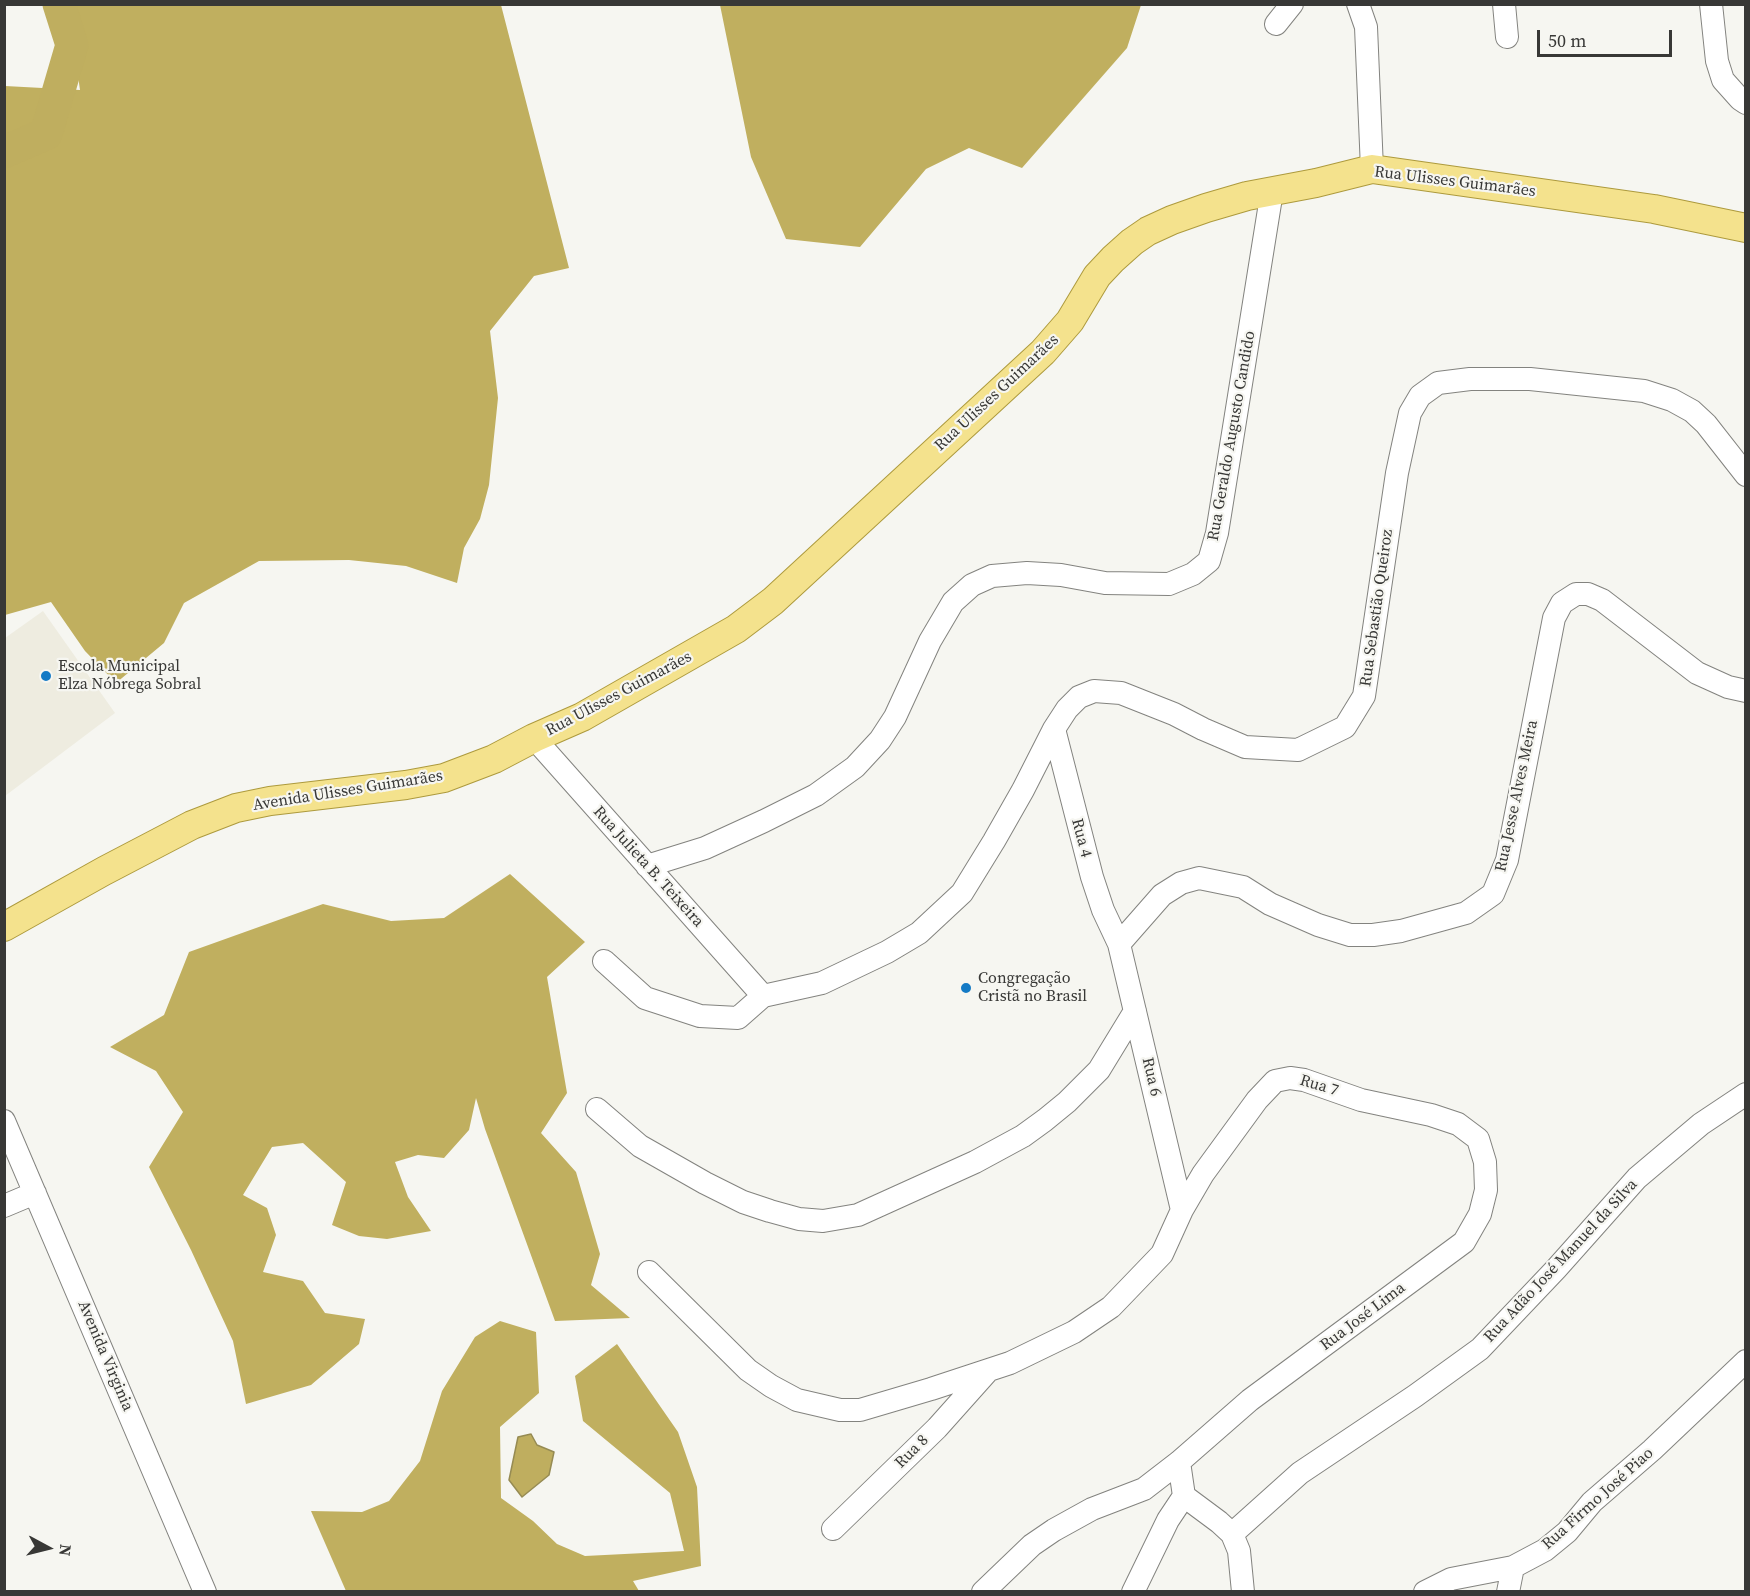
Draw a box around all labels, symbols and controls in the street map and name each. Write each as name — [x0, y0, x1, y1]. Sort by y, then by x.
scale bar — [1540, 18, 1675, 56]
text: 50 m — [1548, 28, 1586, 53]
street label: Rua Ulisses Guimarães — [1373, 163, 1537, 201]
street label: Rua Geraldo Augusto Candido — [1204, 330, 1260, 542]
street label: Rua Ulisses Guimarães — [931, 331, 1063, 455]
street label: Rua Sebastião Queiroz — [1356, 528, 1398, 688]
street label: Rua Ulisses Guimarães — [543, 647, 695, 741]
place label: Escola Municipal Elza Nóbrega Sobral — [58, 657, 201, 695]
marker: Escola Municipal Elza Nóbrega Sobral — [39, 669, 53, 683]
street label: Rua Jesse Alves Meira — [1492, 718, 1542, 874]
street label: Avenida Ulisses Guimarães — [252, 766, 444, 816]
street label: Rua Julieta B. Teixeira — [589, 802, 707, 932]
street label: Rua 4 — [1067, 816, 1095, 860]
place label: Congregação Cristã no Brasil — [978, 969, 1087, 1007]
marker: Congregação Cristã no Brasil — [959, 981, 973, 995]
street label: Rua 6 — [1137, 1056, 1165, 1098]
street label: Rua 7 — [1297, 1071, 1341, 1101]
street label: Rua Adão José Manuel da Silva — [1480, 1175, 1642, 1347]
street label: Rua José Lima — [1317, 1279, 1409, 1355]
street label: Avenida Virginia — [73, 1298, 137, 1414]
street label: Rua 8 — [891, 1431, 933, 1473]
street label: Rua Firmo José Piao — [1538, 1444, 1658, 1554]
north arrow — [18, 1518, 78, 1578]
text: N — [54, 1543, 77, 1557]

